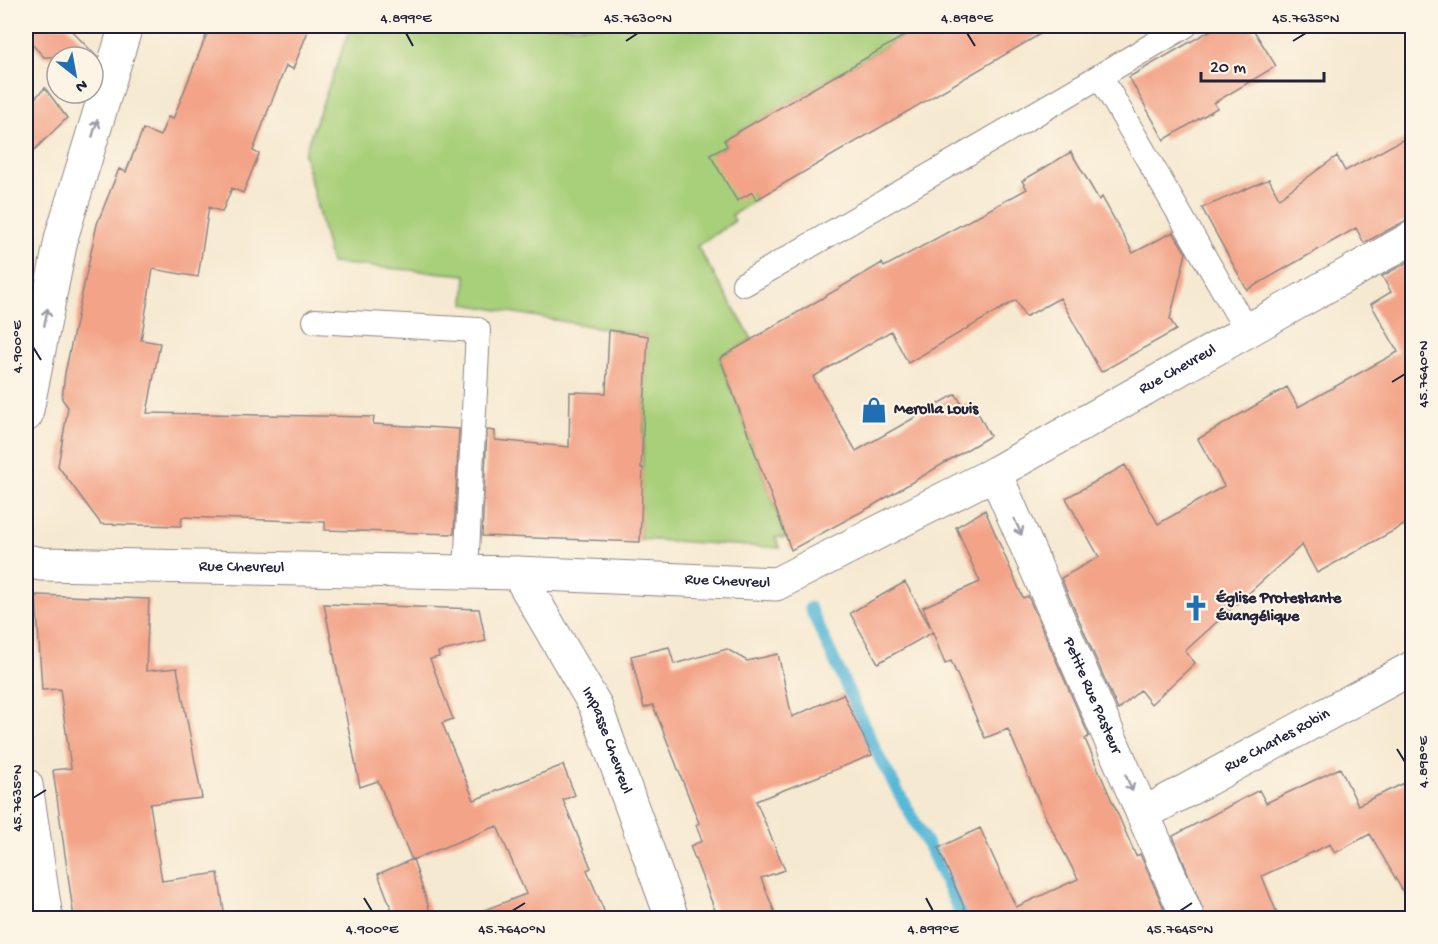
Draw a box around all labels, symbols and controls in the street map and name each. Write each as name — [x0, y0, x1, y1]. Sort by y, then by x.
text: 4.899°E — [380, 10, 432, 28]
text: 45.7630°N — [604, 10, 672, 28]
text: 4.898°E — [941, 10, 994, 28]
text: 45.7635°N — [1272, 10, 1340, 28]
north arrow — [45, 45, 105, 105]
scale bar — [1201, 45, 1324, 83]
text: 20 m — [1210, 58, 1246, 79]
text: N — [71, 74, 90, 96]
one-way arrow — [90, 119, 101, 138]
one-way arrow — [40, 307, 52, 326]
text: 4.900°E — [9, 320, 27, 373]
text: 45.7640°N — [1415, 340, 1433, 408]
street label: Rue Chevreul — [1136, 341, 1220, 399]
shop icon: Merolla Louis — [859, 395, 889, 425]
place label: Merolla Louis — [894, 401, 979, 420]
one-way arrow — [1013, 517, 1024, 536]
street label: Rue Chevreul — [199, 557, 285, 578]
street label: Rue Chevreul — [684, 571, 771, 593]
place label: Église Protestante Évangélique — [1216, 589, 1342, 627]
church icon: Église Protestante Évangélique — [1181, 593, 1211, 623]
street label: Petite Rue Pasteur — [1058, 634, 1126, 758]
street label: Impasse Chevreul — [577, 683, 636, 797]
street label: Rue Charles Robin — [1221, 704, 1334, 777]
text: 4.898°E — [1415, 735, 1433, 788]
text: 45.7635°N — [9, 764, 27, 832]
one-way arrow — [1125, 774, 1136, 792]
text: 4.900°E — [346, 921, 399, 939]
text: 45.7640°N — [478, 921, 546, 939]
text: 4.899°E — [907, 921, 959, 939]
text: 45.7645°N — [1147, 921, 1214, 939]

